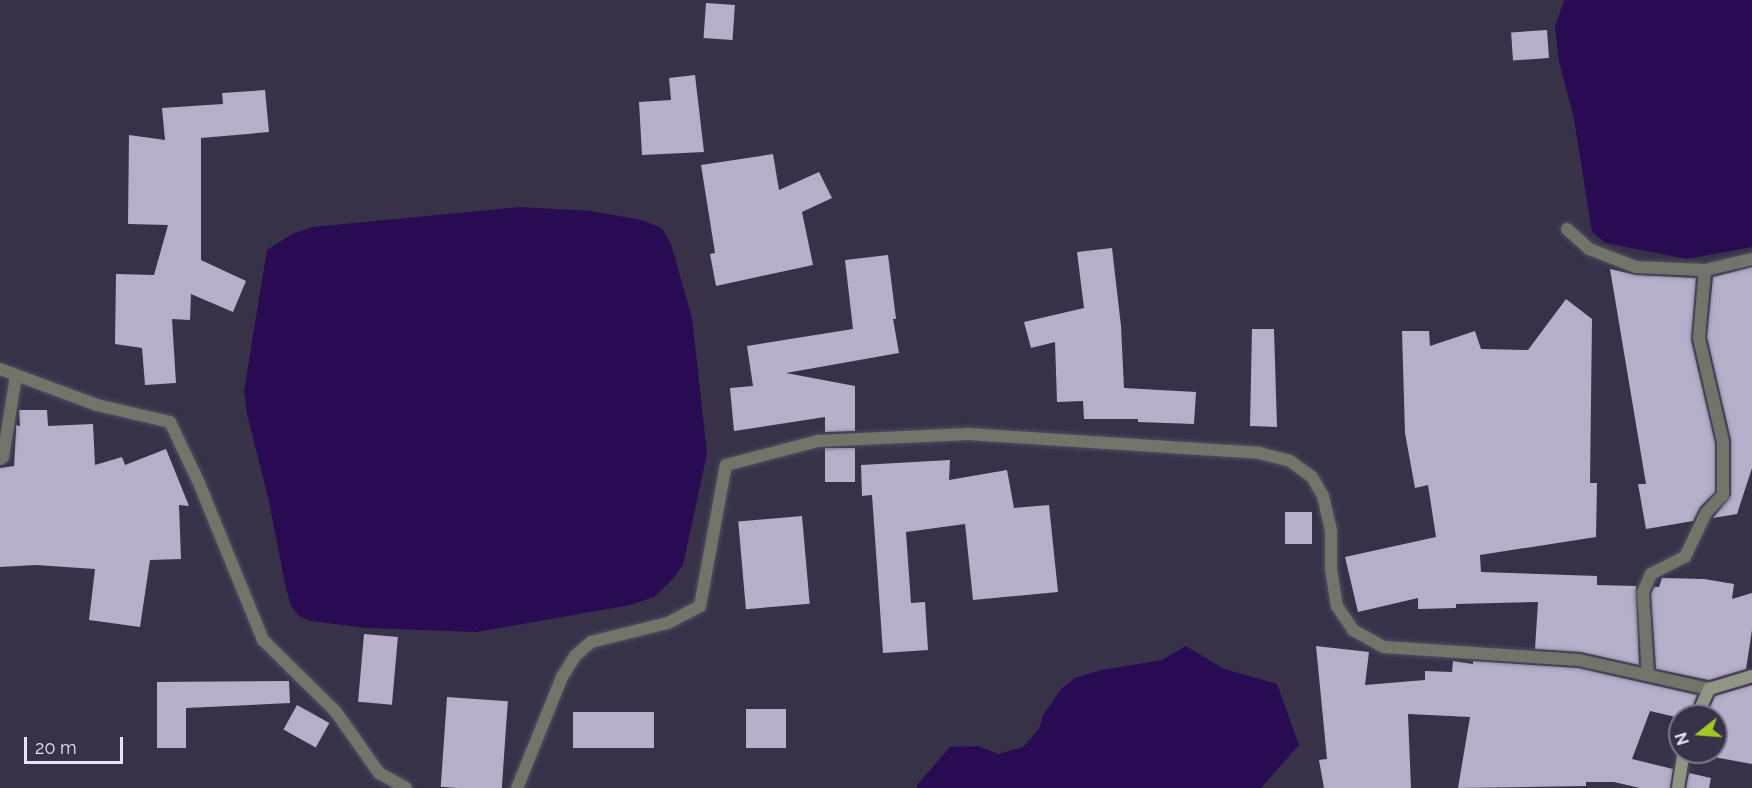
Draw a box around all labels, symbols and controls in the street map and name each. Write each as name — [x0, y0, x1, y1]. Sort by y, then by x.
north arrow — [1668, 704, 1728, 764]
scale bar — [27, 725, 126, 763]
text: N — [1671, 730, 1693, 747]
text: 20 m — [35, 737, 77, 758]

